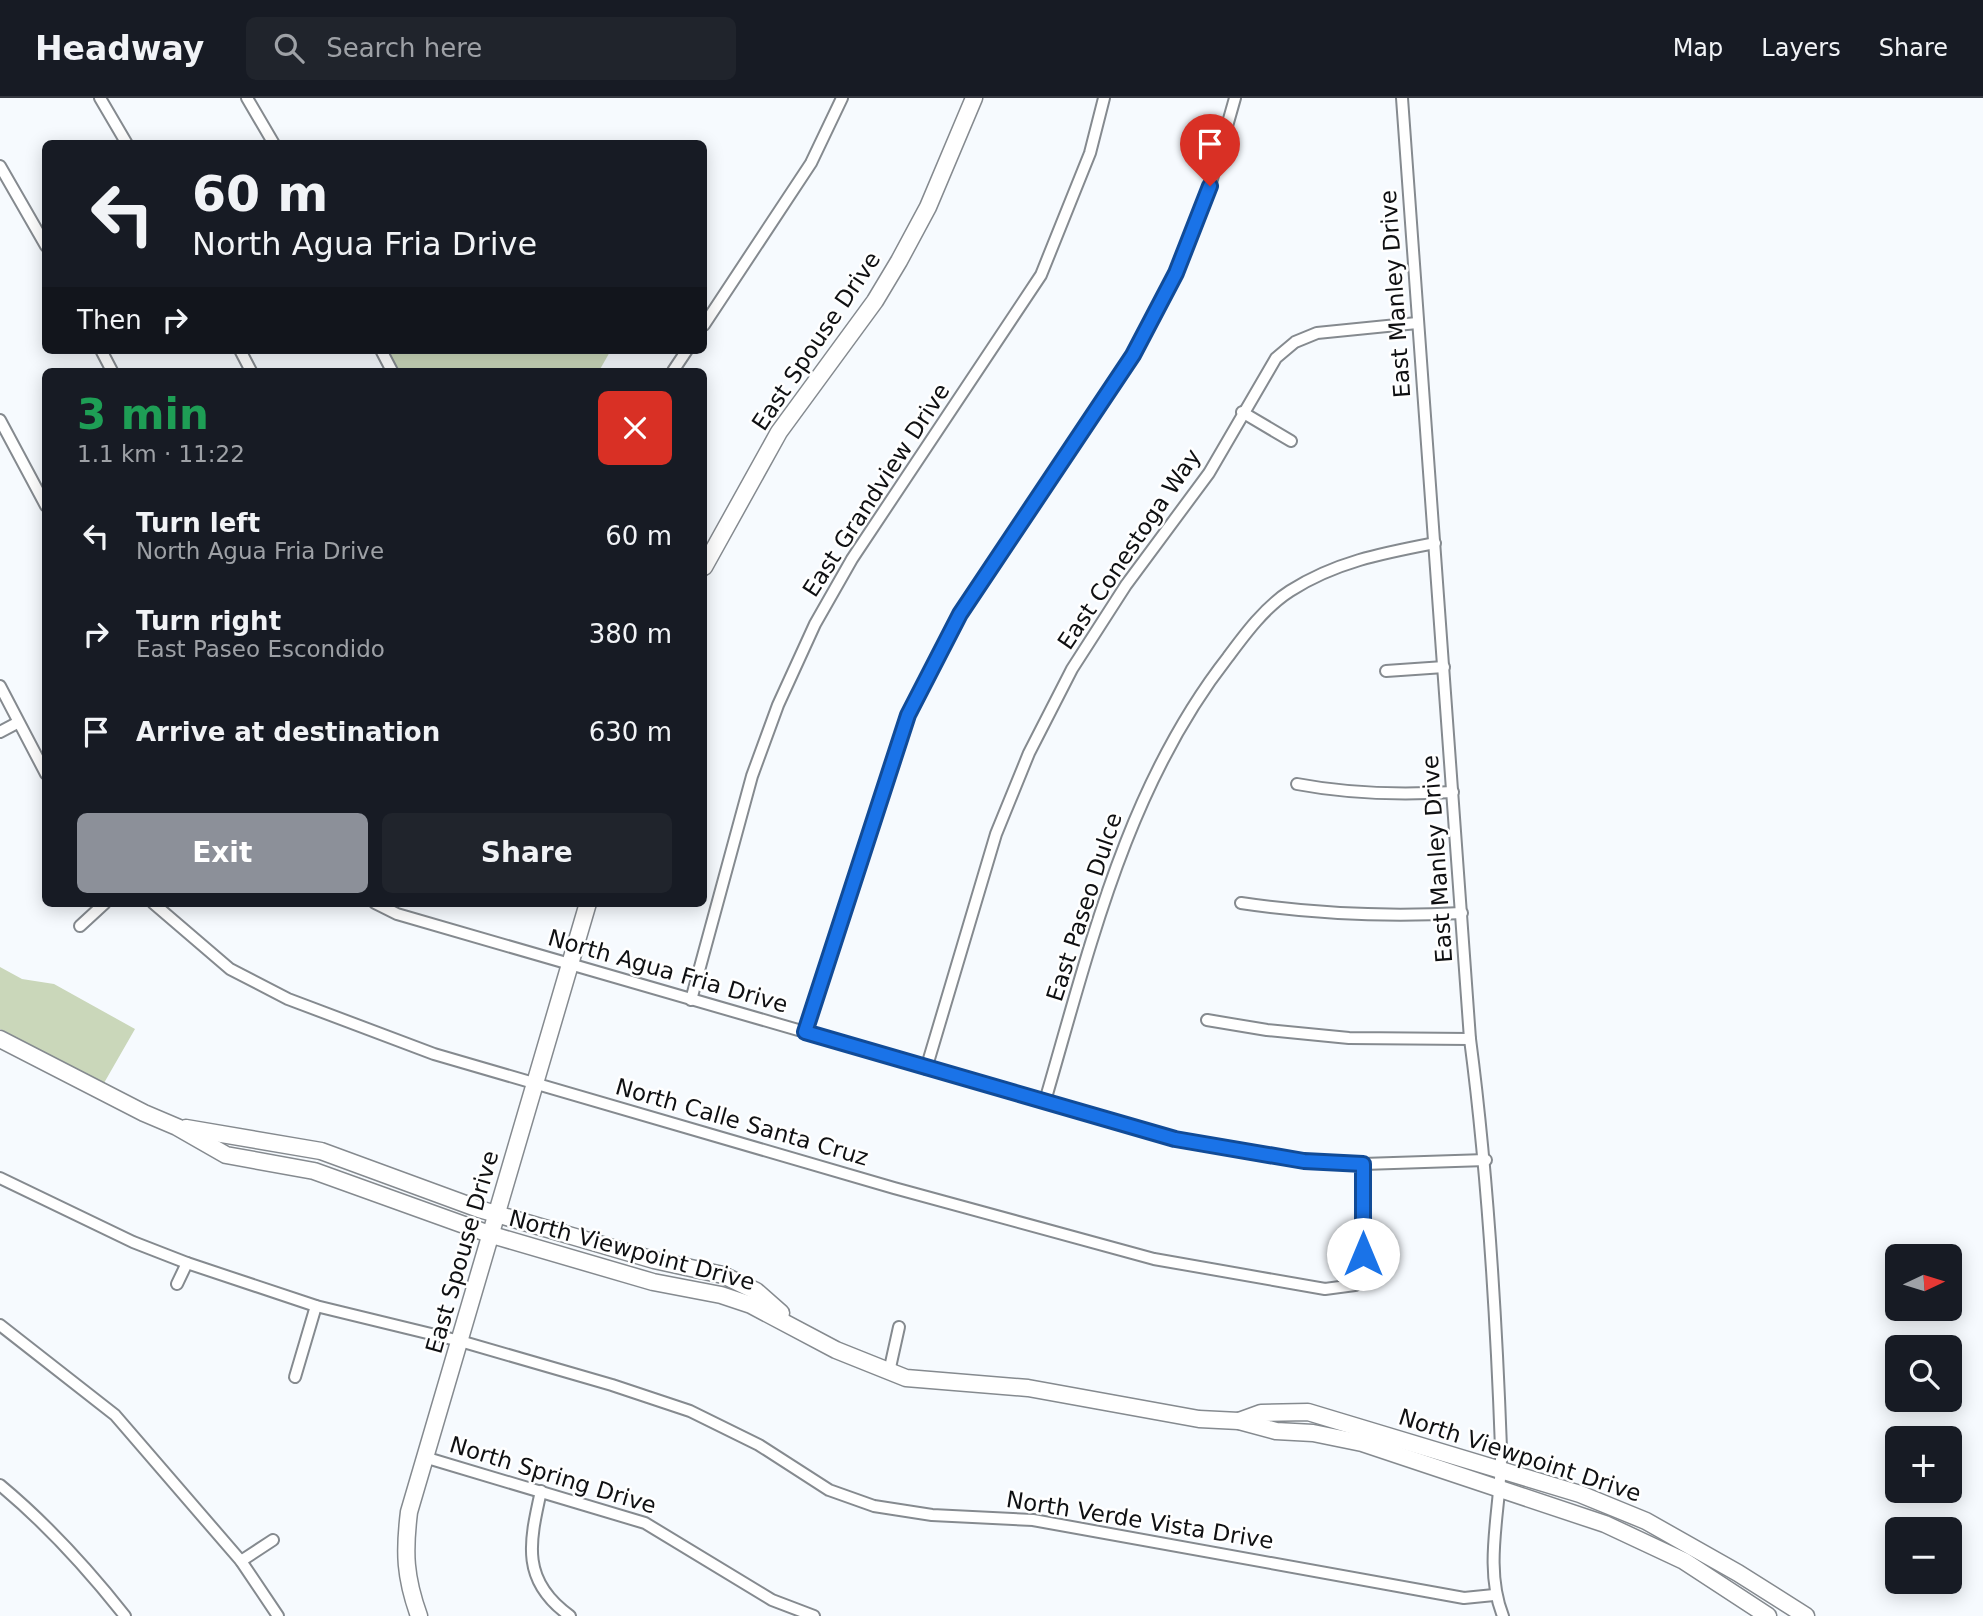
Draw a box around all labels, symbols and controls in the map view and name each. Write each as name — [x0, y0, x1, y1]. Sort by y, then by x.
search box — [246, 17, 736, 80]
text: Headway — [35, 29, 204, 68]
icon: search — [270, 29, 308, 67]
text: Search here — [326, 33, 482, 63]
text: Map — [1673, 34, 1723, 62]
text: Layers — [1761, 34, 1841, 62]
text: Share — [1879, 34, 1948, 62]
pin — [1180, 114, 1240, 186]
icon: arrive — [1191, 125, 1229, 163]
text: 60 m — [192, 166, 328, 223]
icon: left — [77, 168, 168, 259]
street label: East Manley Drive — [1375, 189, 1415, 399]
text: North Agua Fria Drive — [192, 225, 537, 263]
street label: East Spouse Drive — [747, 247, 885, 435]
icon: right — [156, 301, 194, 339]
text: Then — [77, 305, 142, 335]
street label: East Grandview Drive — [797, 378, 955, 602]
text: 3 min — [77, 390, 209, 439]
button: close — [598, 391, 672, 465]
text: 1.1 km · 11:22 — [77, 441, 245, 467]
street label: East Conestoga Way — [1052, 444, 1206, 654]
text: Turn left — [136, 508, 260, 538]
icon: left — [77, 517, 115, 555]
text: 60 m — [605, 521, 672, 551]
text: North Agua Fria Drive — [136, 538, 384, 564]
text: Turn right — [136, 606, 281, 636]
icon: right — [77, 615, 115, 653]
text: 380 m — [589, 619, 672, 649]
text: East Paseo Escondido — [136, 636, 385, 662]
icon: arrive — [77, 713, 115, 751]
text: Arrive at destination — [136, 717, 440, 747]
text: 630 m — [589, 717, 672, 747]
street label: East Manley Drive — [1417, 754, 1457, 964]
street label: East Paseo Dulce — [1041, 809, 1127, 1005]
button: Exit — [77, 813, 368, 893]
button: Share — [382, 813, 672, 893]
street label: North Agua Fria Drive — [545, 924, 791, 1018]
street label: North Calle Santa Cruz — [613, 1073, 871, 1171]
street label: East Spouse Drive — [421, 1148, 503, 1356]
street label: North Viewpoint Drive — [506, 1205, 758, 1295]
position arrow — [1326, 1217, 1400, 1291]
north arrow — [1885, 1244, 1962, 1321]
map controls — [1885, 1244, 1962, 1594]
button: search — [1885, 1335, 1962, 1412]
street label: North Viewpoint Drive — [1395, 1403, 1645, 1507]
button: + — [1885, 1426, 1962, 1503]
street label: North Spring Drive — [447, 1431, 659, 1519]
street label: North Verde Vista Drive — [1005, 1486, 1275, 1554]
button: − — [1885, 1517, 1962, 1594]

